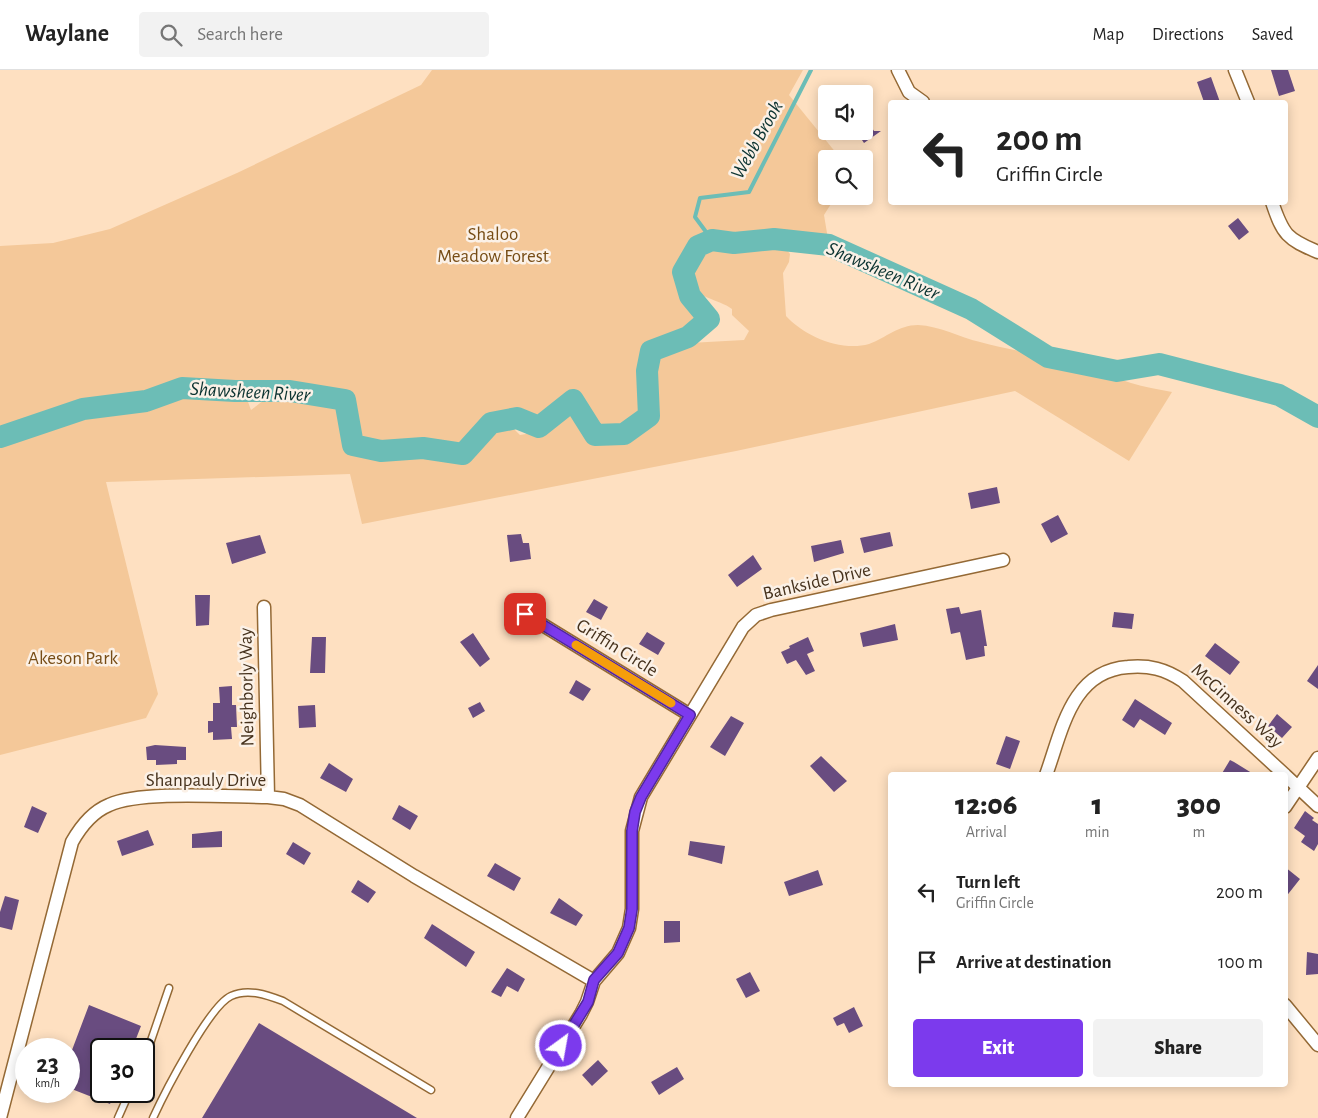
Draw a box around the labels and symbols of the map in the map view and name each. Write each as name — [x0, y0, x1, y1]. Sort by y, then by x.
water label: Webb Brook — [727, 97, 787, 183]
park label: Shaloo Meadow Forest — [437, 225, 549, 266]
water label: Shawsheen River — [824, 238, 943, 304]
water label: Shawsheen River — [189, 379, 311, 405]
street label: Bankside Drive — [761, 560, 873, 604]
pin — [504, 593, 546, 635]
street label: Griffin Circle — [573, 615, 661, 681]
street label: Neighborly Way — [236, 628, 258, 746]
park label: Akeson Park — [28, 649, 118, 668]
street label: McGinness Way — [1188, 660, 1286, 752]
street label: Shanpauly Drive — [146, 771, 266, 790]
position arrow — [534, 1019, 586, 1071]
speed limit sign: 30 — [90, 1038, 155, 1103]

